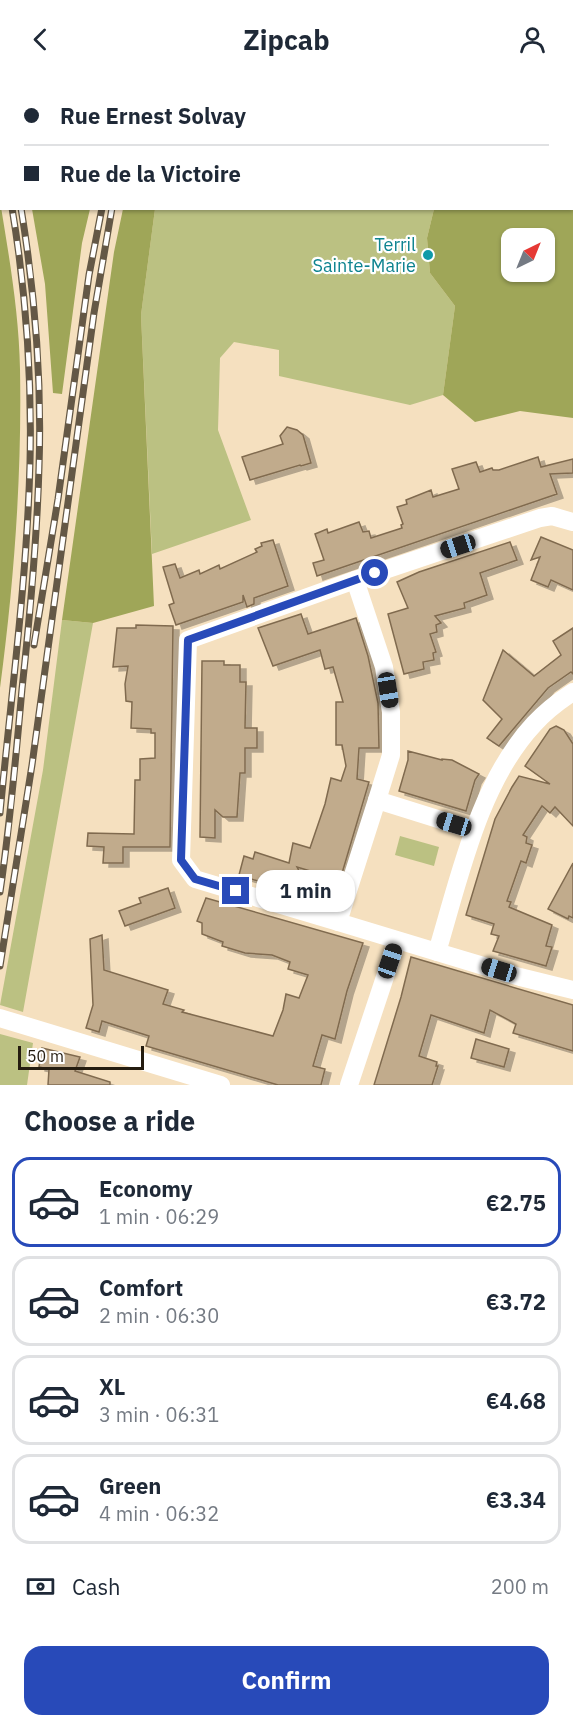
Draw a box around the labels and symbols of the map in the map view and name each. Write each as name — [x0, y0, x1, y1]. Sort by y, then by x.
north arrow — [501, 228, 555, 282]
place label: Terril Sainte-Marie — [313, 233, 416, 277]
marker: Terril Sainte-Marie — [421, 248, 435, 262]
car — [438, 532, 478, 560]
route start — [361, 559, 388, 586]
car — [376, 671, 400, 709]
car — [434, 810, 474, 838]
callout: 1 min — [257, 870, 356, 912]
route end — [222, 877, 249, 904]
car — [376, 941, 404, 981]
car — [479, 956, 519, 984]
scale bar — [18, 1043, 144, 1070]

